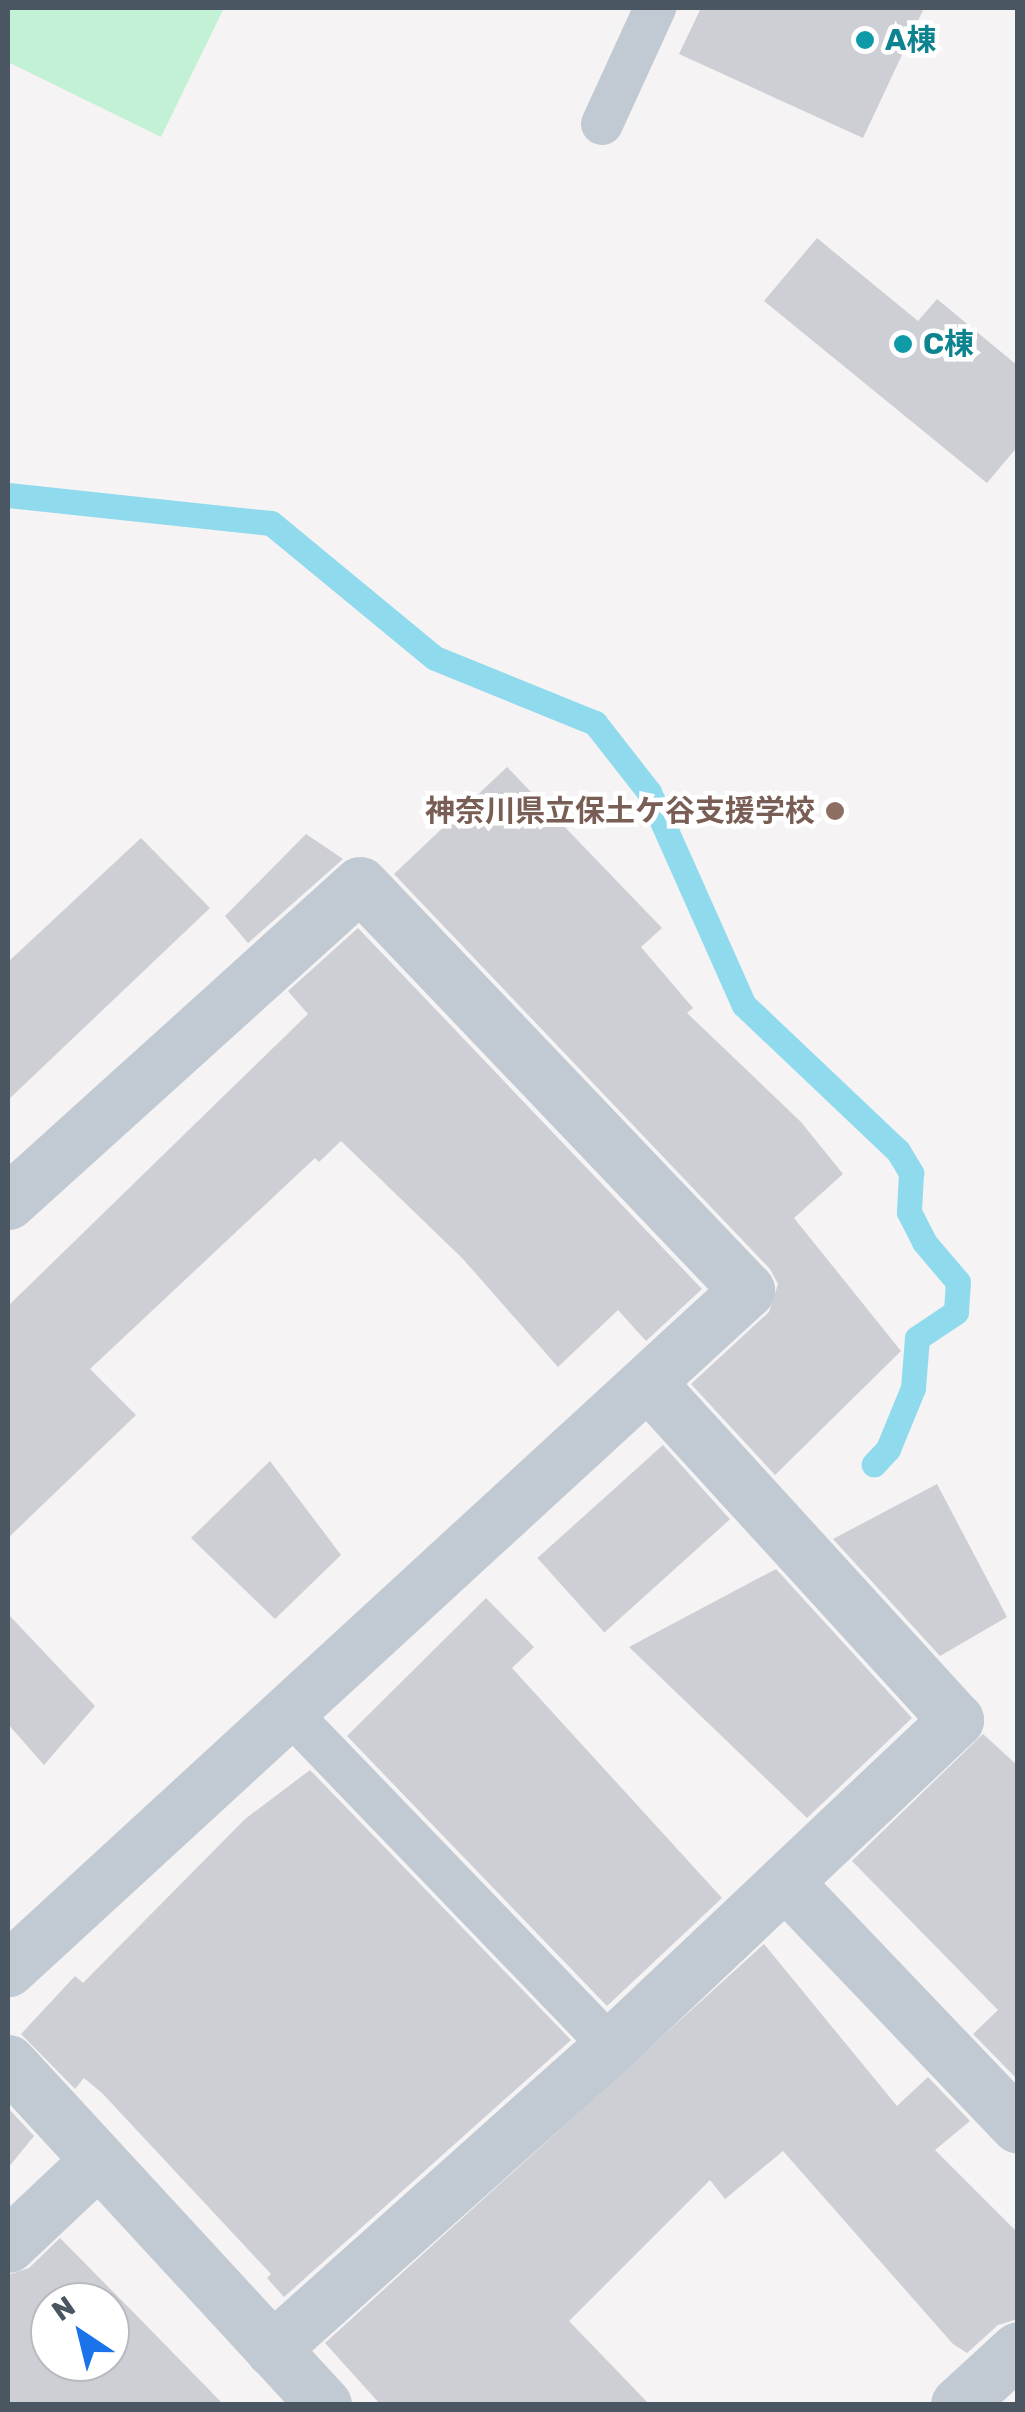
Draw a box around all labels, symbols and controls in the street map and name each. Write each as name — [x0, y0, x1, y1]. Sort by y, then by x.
place label: A棟 — [885, 22, 936, 58]
marker: A棟 — [854, 29, 876, 51]
place label: C棟 — [923, 326, 974, 362]
marker: C棟 — [892, 333, 914, 355]
place label: 神奈川県立保土ケ谷支援学校 — [425, 793, 815, 829]
marker: 神奈川県立保土ケ谷支援学校 — [824, 800, 846, 822]
north arrow — [30, 2282, 130, 2382]
text: N — [46, 2289, 81, 2328]

